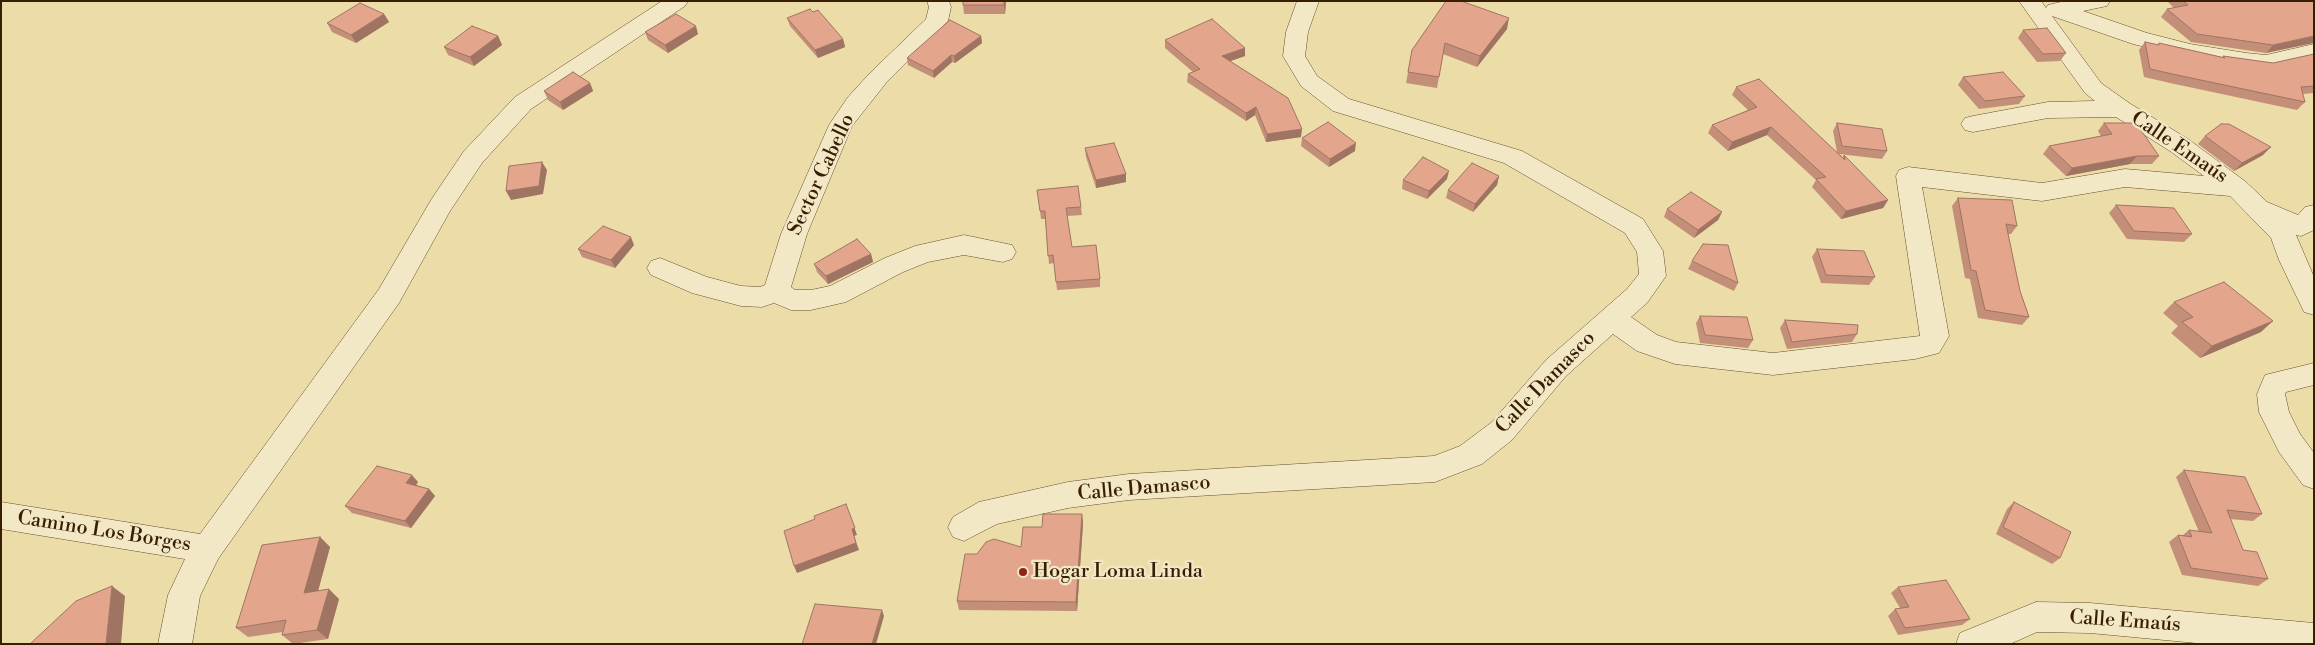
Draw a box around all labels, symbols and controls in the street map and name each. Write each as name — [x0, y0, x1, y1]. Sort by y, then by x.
street label: Calle Emaús — [2126, 107, 2232, 189]
street label: Sector Cabello — [783, 111, 861, 239]
street label: Calle Damasco — [1491, 327, 1601, 439]
street label: Calle Damasco — [1077, 471, 1211, 507]
street label: Camino Los Borges — [16, 506, 192, 558]
place label: Hogar Loma Linda — [1033, 560, 1203, 584]
marker: Hogar Loma Linda — [1017, 566, 1029, 578]
street label: Calle Emaús — [2069, 606, 2181, 638]

